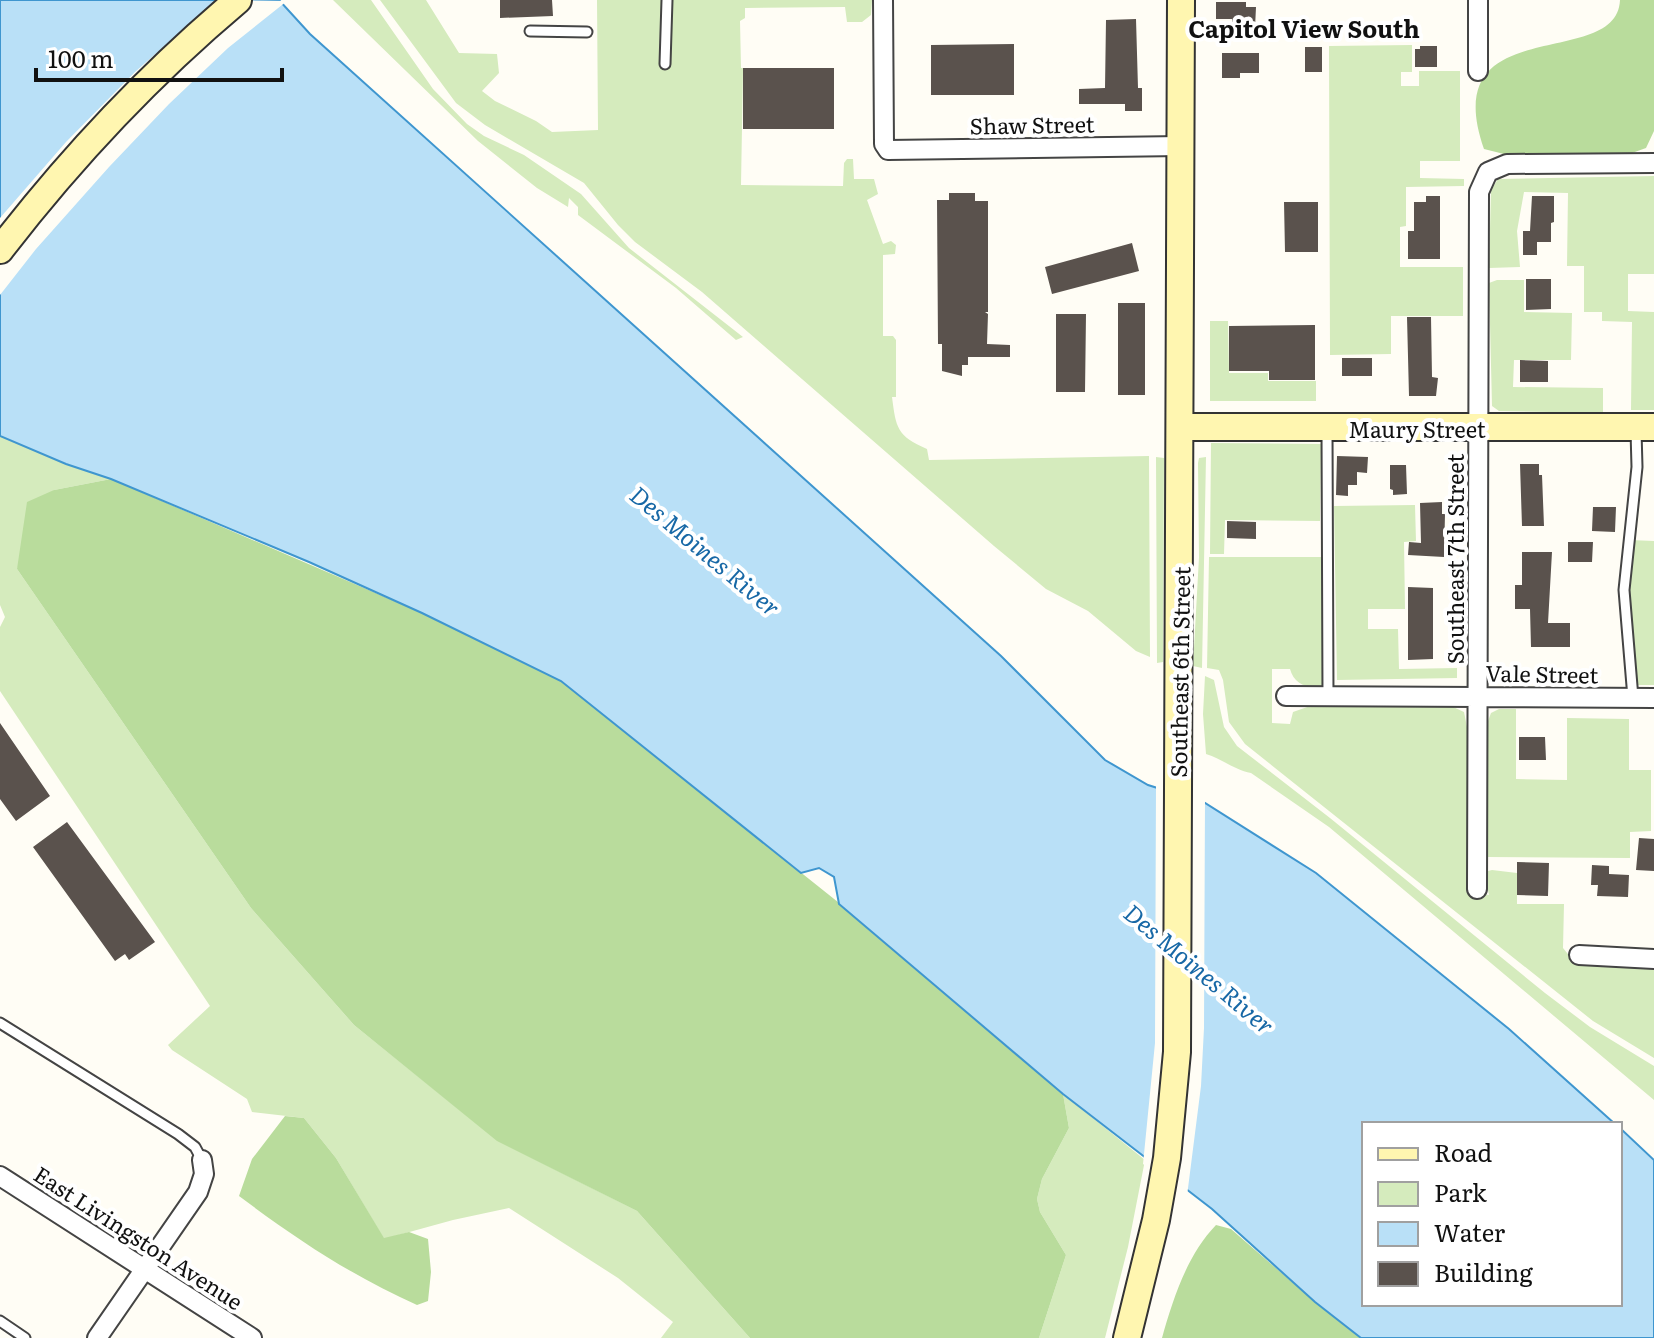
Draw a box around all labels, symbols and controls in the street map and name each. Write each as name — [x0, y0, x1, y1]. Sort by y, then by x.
district label: Capitol View South — [1188, 10, 1420, 45]
scale bar — [36, 32, 282, 82]
text: 100 m — [48, 40, 114, 75]
street label: Shaw Street — [969, 106, 1095, 142]
street label: Maury Street — [1348, 412, 1486, 445]
street label: Southeast 7th Street — [1438, 454, 1471, 664]
water label: Des Moines River — [623, 477, 789, 623]
street label: Southeast 6th Street — [1161, 566, 1197, 778]
street label: Vale Street — [1485, 656, 1599, 690]
water label: Des Moines River — [1117, 895, 1283, 1041]
legend — [1362, 1122, 1622, 1306]
text: Road — [1434, 1134, 1493, 1169]
street label: East Livingston Avenue — [28, 1157, 250, 1317]
text: Park — [1434, 1174, 1487, 1209]
text: Water — [1434, 1214, 1506, 1249]
text: Building — [1434, 1254, 1533, 1289]

